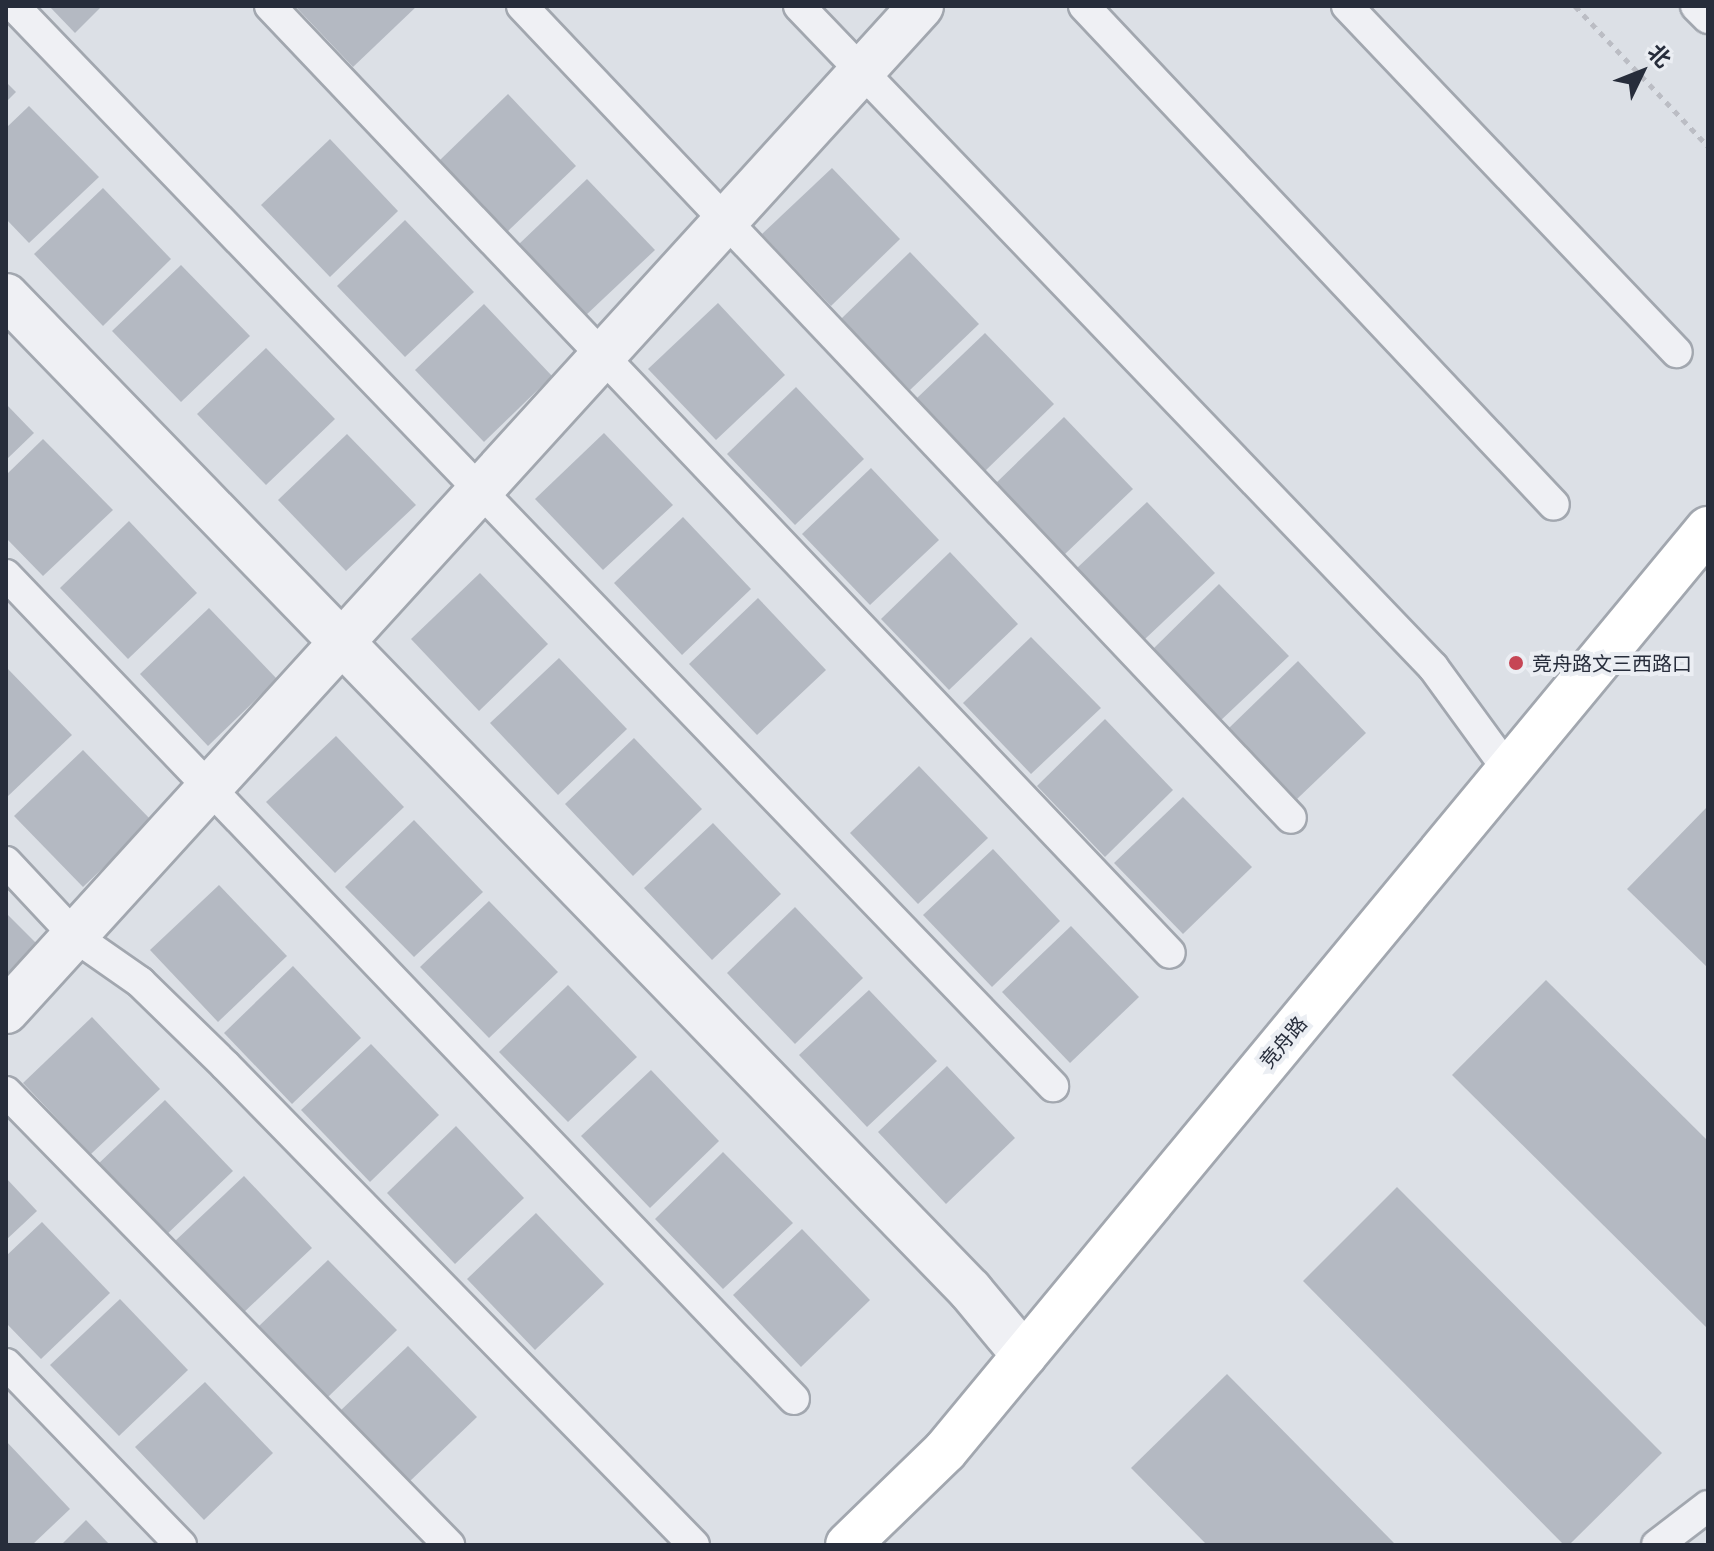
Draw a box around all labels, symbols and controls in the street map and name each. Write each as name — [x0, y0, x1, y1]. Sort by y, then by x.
north arrow — [1602, 32, 1682, 112]
text: 北 — [1643, 38, 1677, 73]
place label: 竞舟路文三西路口 — [1532, 651, 1692, 675]
marker: 竞舟路文三西路口 — [1507, 654, 1525, 672]
street label: 竞舟路 — [1255, 1011, 1311, 1073]

